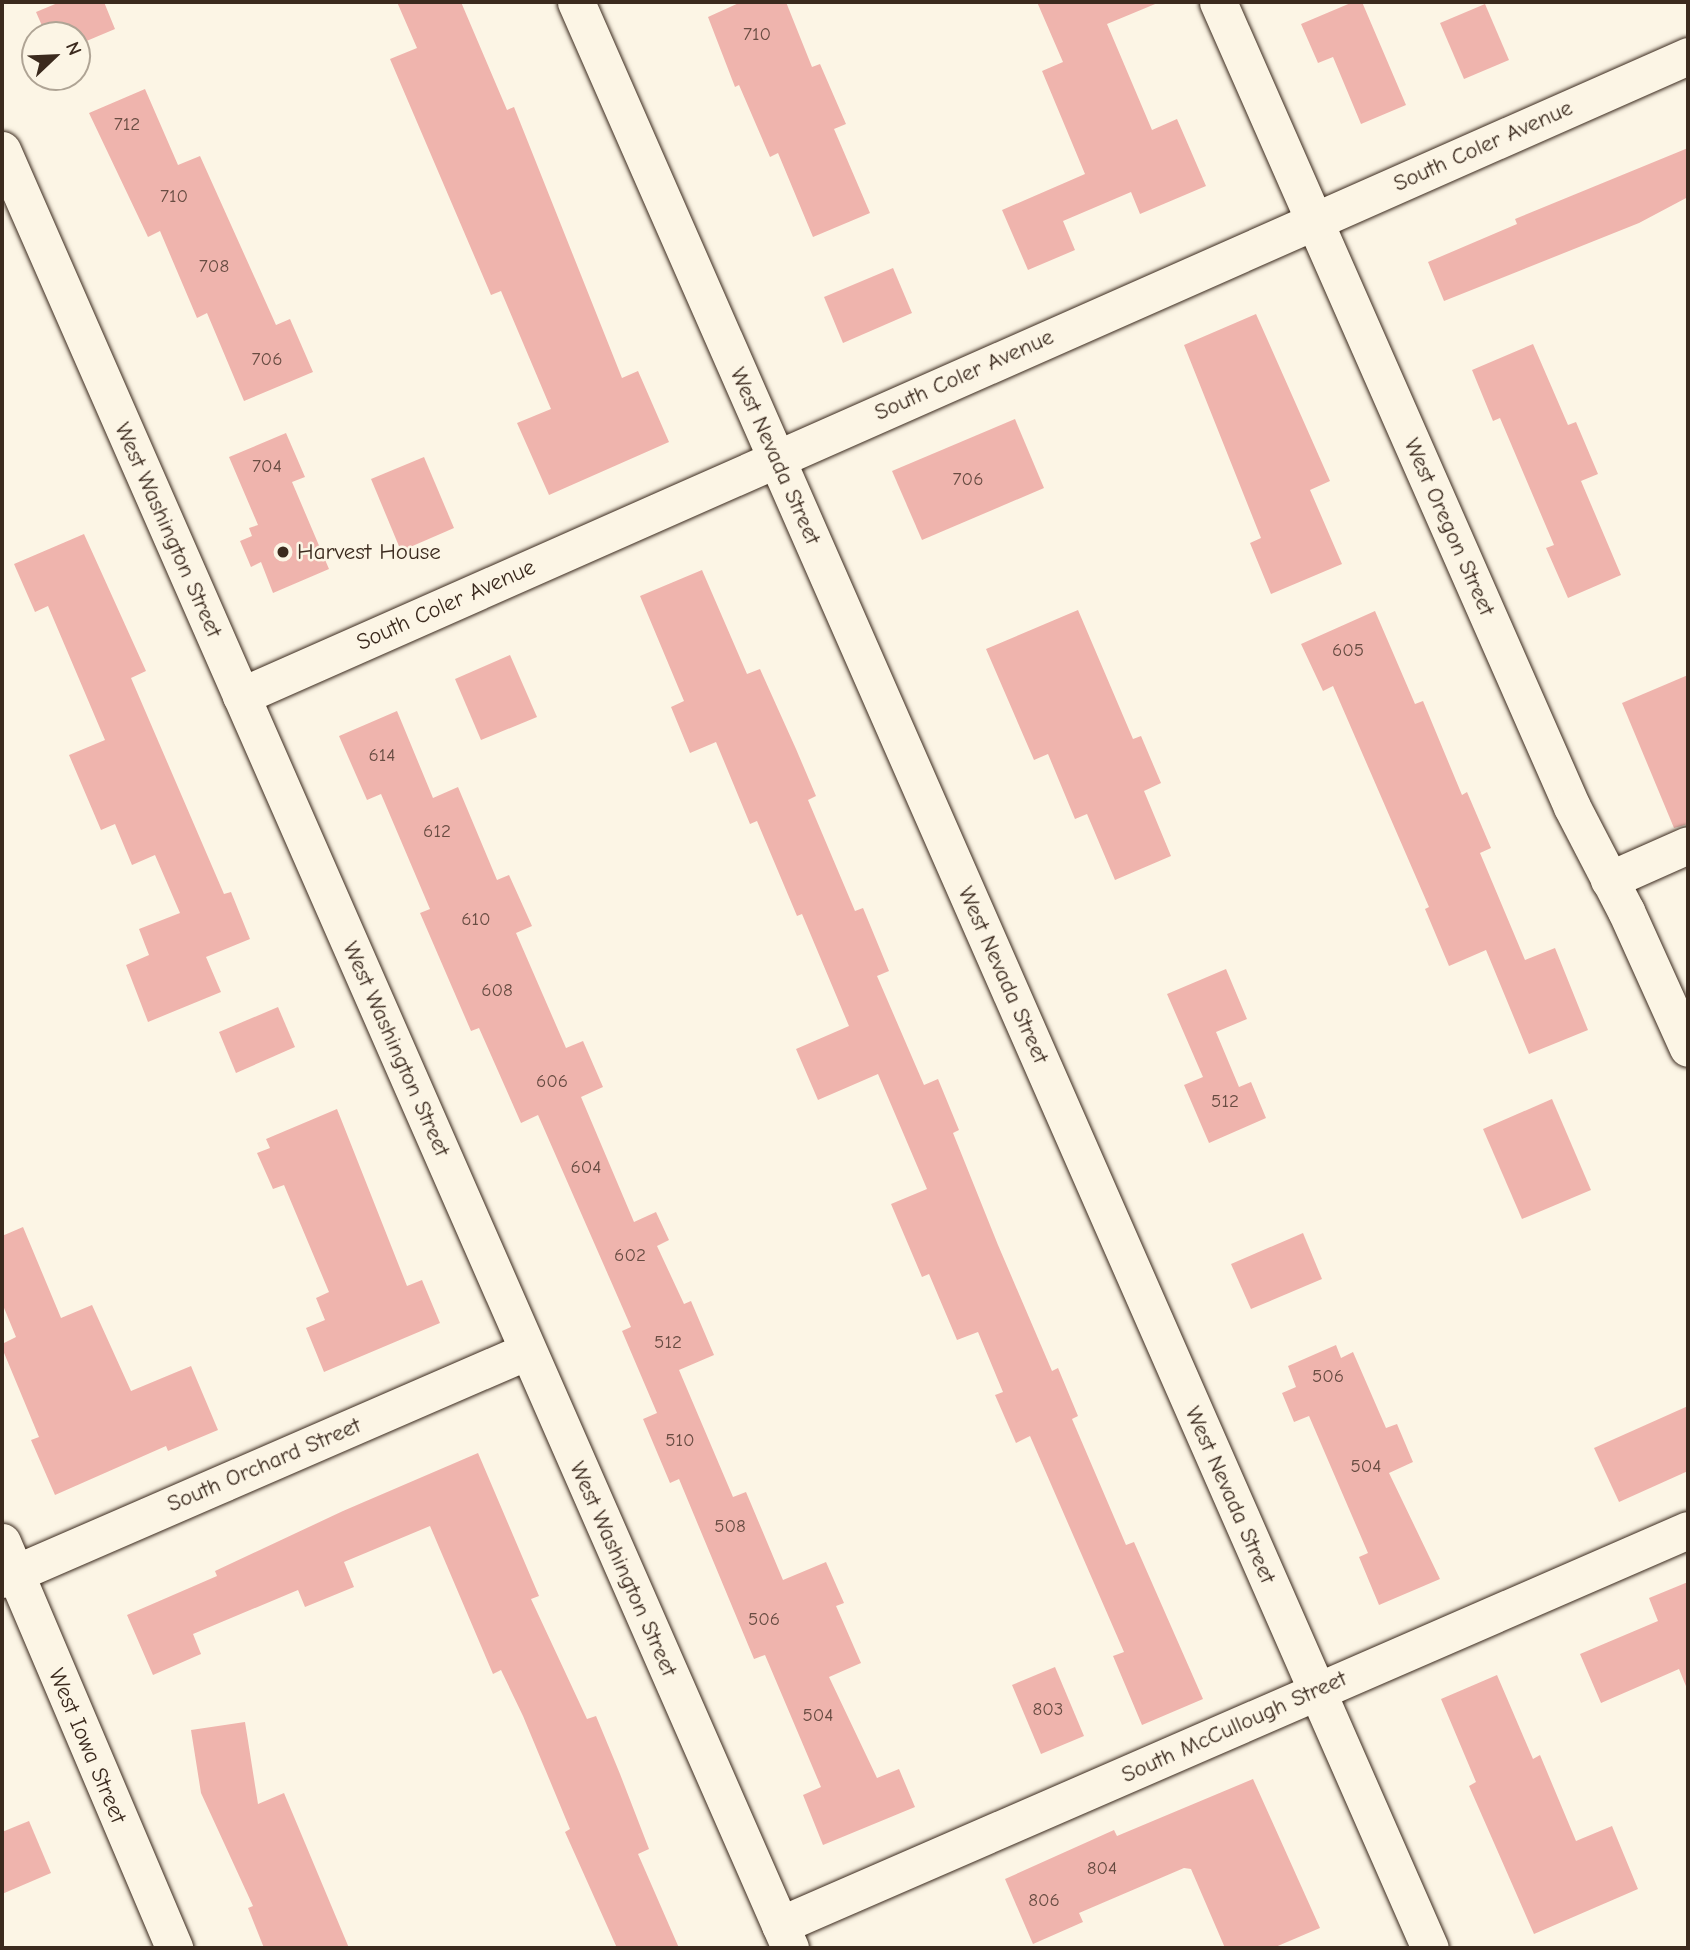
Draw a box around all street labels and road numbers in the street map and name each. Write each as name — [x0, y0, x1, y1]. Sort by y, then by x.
street label: South Coler Avenue — [1389, 94, 1577, 198]
street label: South Coler Avenue — [870, 323, 1058, 427]
street label: West Nevada Street — [724, 363, 826, 549]
street label: West Washington Street — [108, 418, 228, 642]
street label: West Oregon Street — [1398, 434, 1500, 620]
street label: South Coler Avenue — [352, 553, 540, 657]
street label: West Nevada Street — [952, 882, 1054, 1068]
street label: West Washington Street — [336, 937, 456, 1161]
street label: West Nevada Street — [1179, 1402, 1281, 1588]
street label: South Orchard Street — [163, 1412, 365, 1518]
street label: West Washington Street — [563, 1457, 683, 1681]
street label: West Iowa Street — [42, 1665, 132, 1827]
street label: South McCullough Street — [1117, 1665, 1351, 1789]

